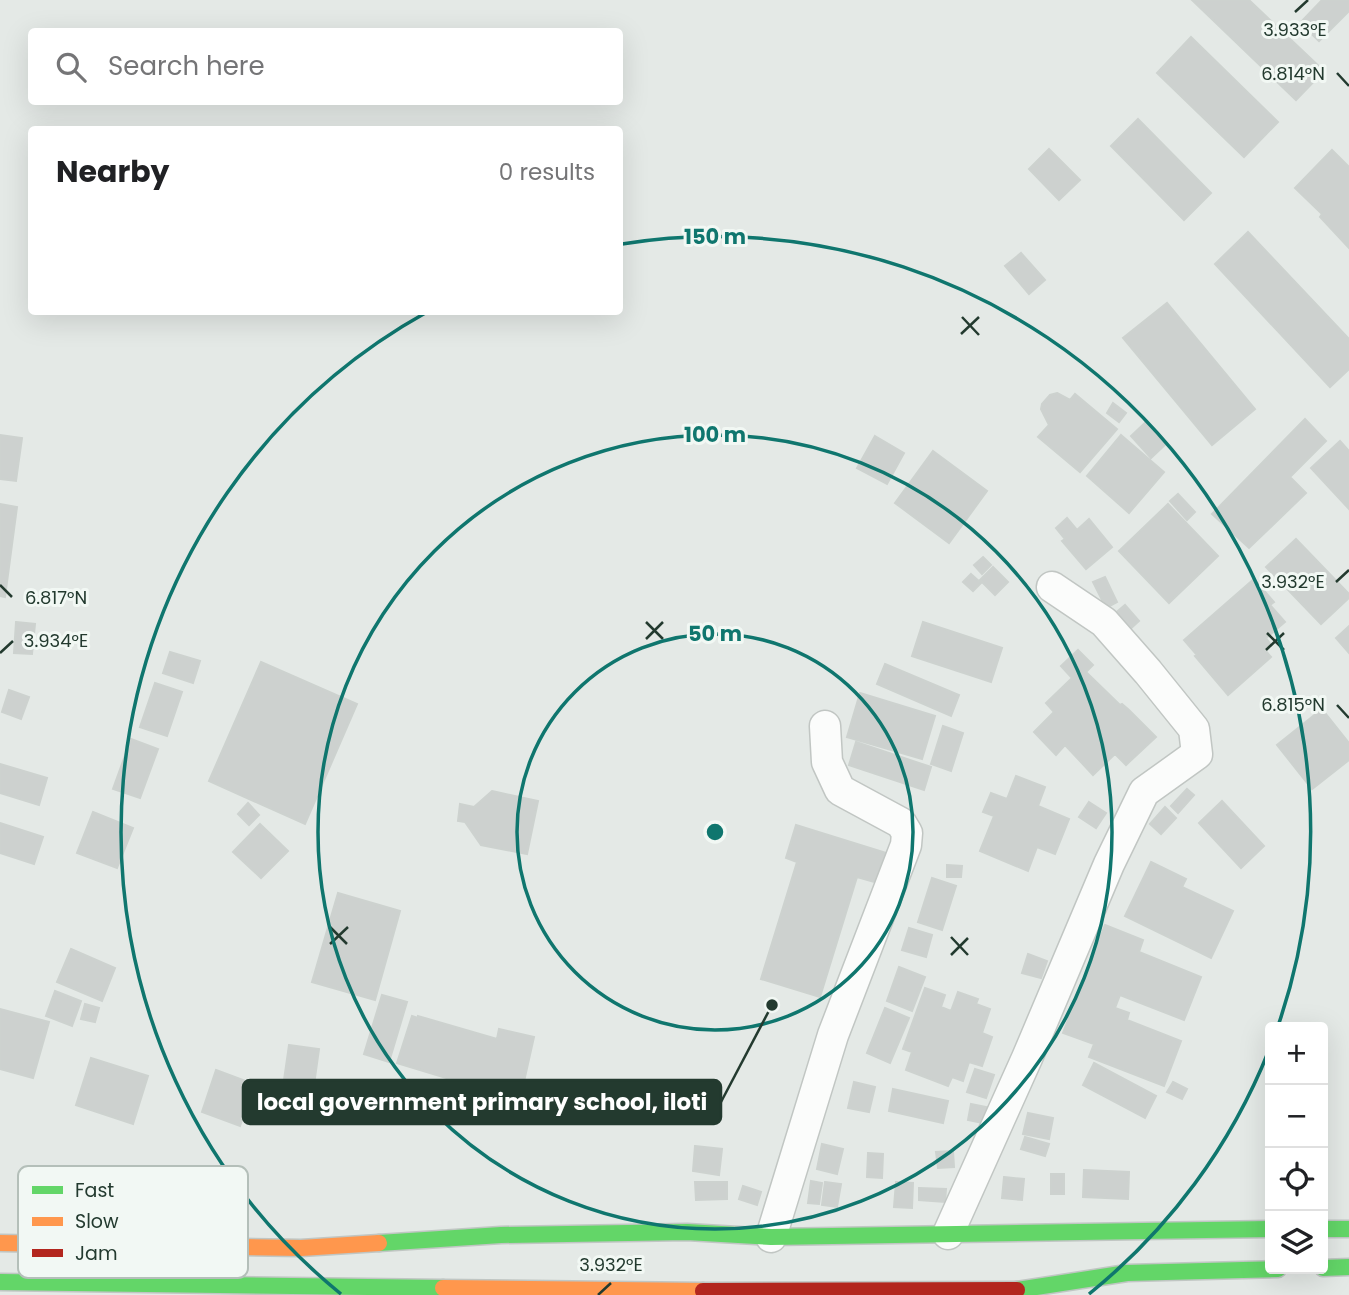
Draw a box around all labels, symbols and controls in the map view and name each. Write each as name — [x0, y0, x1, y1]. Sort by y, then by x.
text: 3.933°E — [1263, 17, 1327, 42]
search box — [28, 28, 623, 105]
icon: search — [52, 48, 90, 86]
text: Search here — [108, 48, 265, 84]
text: 6.814°N — [1261, 61, 1325, 86]
text: Nearby — [56, 150, 170, 193]
text: 0 results — [499, 156, 595, 188]
text: 150 m — [684, 222, 746, 251]
text: 100 m — [684, 420, 746, 449]
text: 3.932°E — [1261, 569, 1325, 594]
text: 6.817°N — [25, 585, 87, 610]
text: 50 m — [688, 619, 742, 648]
text: 3.934°E — [24, 628, 88, 653]
text: 6.815°N — [1261, 692, 1325, 717]
centre of rings — [703, 820, 727, 844]
map controls — [1265, 1022, 1328, 1274]
button: + — [1265, 1022, 1328, 1085]
callout: local government primary school, iloti — [243, 1080, 721, 1124]
button: − — [1265, 1085, 1328, 1148]
text: local government primary school, iloti — [257, 1086, 707, 1118]
button: locate — [1265, 1148, 1328, 1211]
legend — [18, 1166, 248, 1278]
text: Fast — [75, 1177, 114, 1204]
text: Slow — [75, 1208, 119, 1235]
button: layers — [1265, 1211, 1328, 1274]
text: Jam — [75, 1240, 117, 1267]
text: 3.932°E — [579, 1252, 643, 1277]

